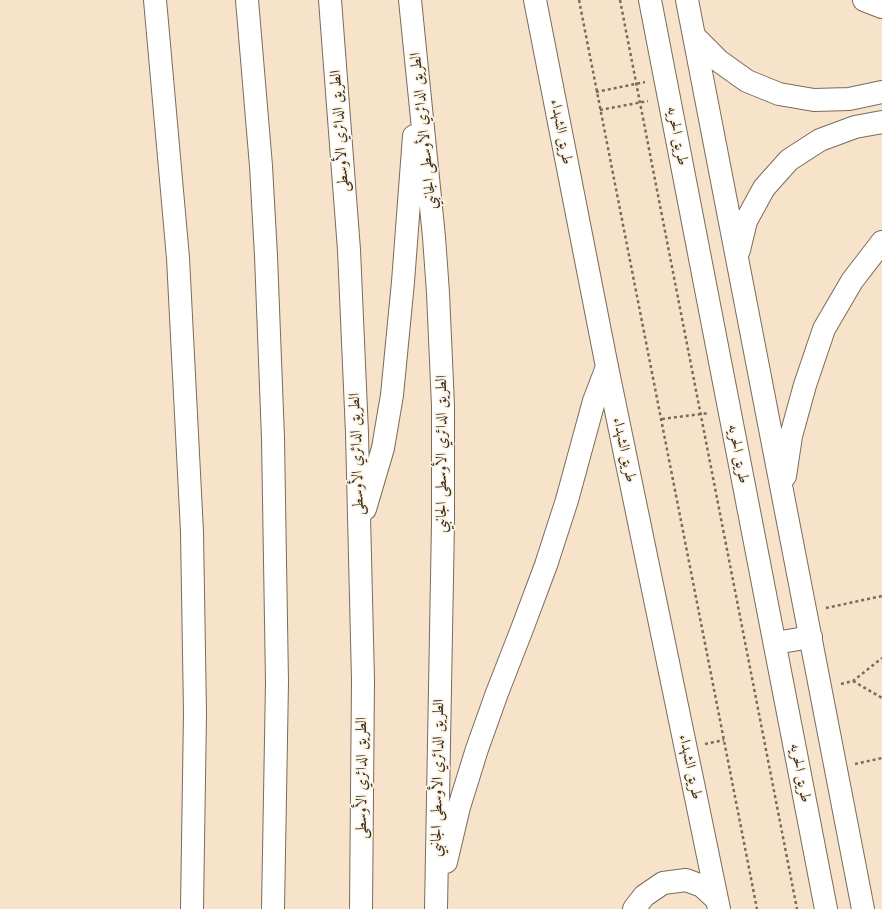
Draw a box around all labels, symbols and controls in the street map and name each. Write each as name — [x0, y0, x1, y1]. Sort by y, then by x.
street label: الطريق الدائري الأوسطى الجانبي — [407, 52, 441, 210]
street label: الطريق الدائري الأوسطى — [327, 69, 353, 193]
street label: طريق الشهداء — [546, 98, 576, 166]
street label: طريق الحريه — [662, 105, 692, 167]
street label: الطريق الدائري الأوسطى الجانبي — [433, 375, 451, 533]
street label: الطريق الدائري الأوسطى — [346, 393, 368, 515]
street label: طريق الشهداء — [608, 416, 640, 484]
street label: طريق الحريه — [723, 423, 753, 485]
street label: الطريق الدائري الأوسطى الجانبي — [428, 699, 448, 857]
street label: الطريق الدائري الأوسطى — [353, 717, 371, 839]
street label: طريق الشهداء — [674, 733, 706, 801]
street label: طريق الحريه — [785, 742, 815, 804]

